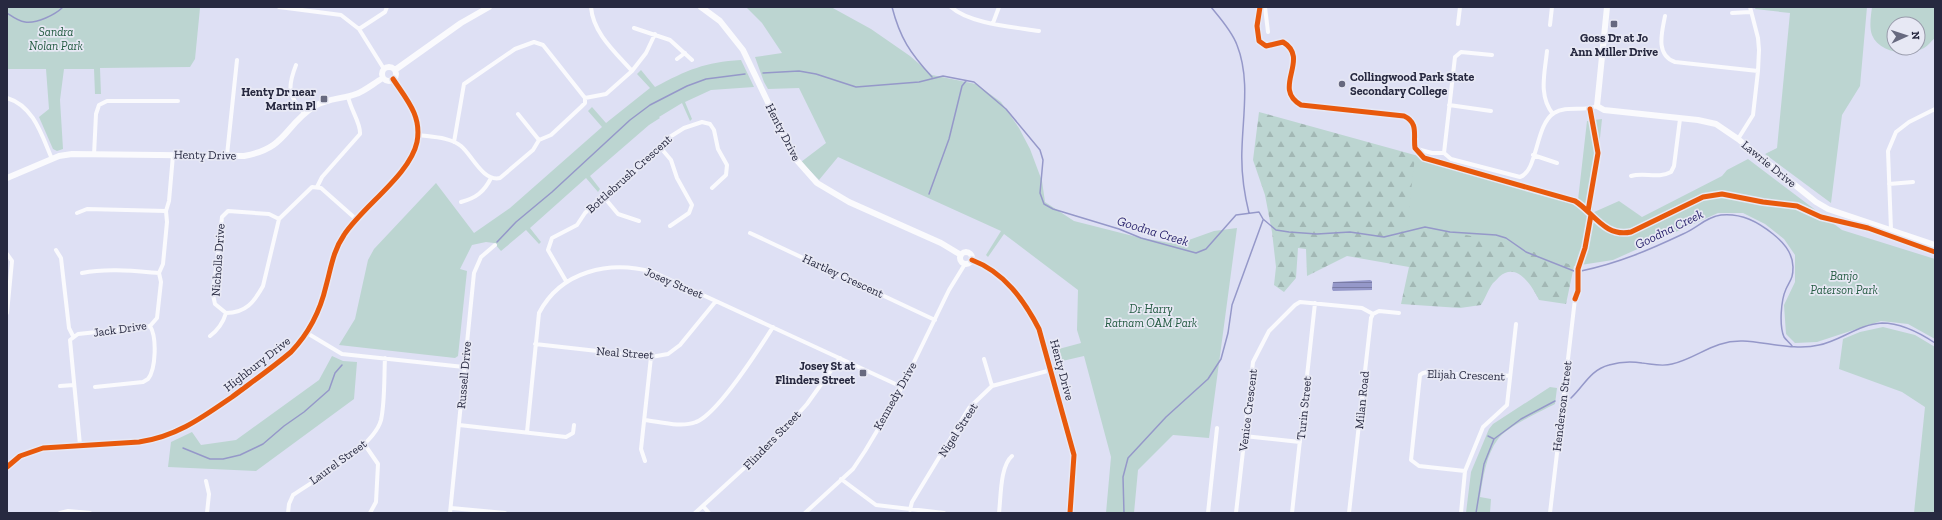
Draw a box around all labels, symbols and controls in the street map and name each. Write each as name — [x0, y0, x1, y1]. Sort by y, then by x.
north arrow — [1886, 16, 1926, 56]
marker: Goss Dr at Jo Ann Miller Drive — [1609, 19, 1619, 29]
park label: Sandra Nolan Park — [29, 25, 84, 53]
place label: Goss Dr at Jo Ann Miller Drive — [1570, 31, 1658, 59]
text: N — [1909, 31, 1922, 41]
place label: Collingwood Park State Secondary College — [1350, 70, 1475, 98]
marker: Collingwood Park State Secondary College — [1337, 79, 1347, 89]
place label: Henty Dr near Martin Pl — [241, 85, 317, 113]
marker: Henty Dr near Martin Pl — [319, 94, 329, 104]
street label: Henty Drive — [763, 101, 804, 163]
street label: Bottlebrush Crescent — [583, 132, 675, 216]
street label: Lawrie Drive — [1739, 138, 1799, 191]
street label: Henty Drive — [174, 147, 237, 163]
water label: Goodna Creek — [1633, 206, 1706, 252]
water label: Goodna Creek — [1115, 213, 1191, 249]
street label: Nicholls Drive — [208, 223, 228, 297]
street label: Hartley Crescent — [800, 251, 886, 301]
street label: Josey Street — [643, 264, 706, 302]
park label: Banjo Paterson Park — [1810, 269, 1879, 297]
park label: Dr Harry Ratnam OAM Park — [1105, 302, 1198, 330]
street label: Jack Drive — [92, 318, 148, 340]
street label: Highbury Drive — [221, 333, 293, 394]
street label: Henty Drive — [1047, 338, 1077, 402]
street label: Russell Drive — [454, 340, 474, 409]
street label: Neal Street — [596, 344, 655, 362]
place label: Josey St at Flinders Street — [775, 359, 855, 387]
street label: Kennedy Drive — [871, 359, 920, 433]
street label: Henderson Street — [1549, 359, 1575, 452]
street label: Venice Crescent — [1236, 367, 1260, 453]
street label: Elijah Crescent — [1427, 367, 1506, 384]
marker: Josey St at Flinders Street — [858, 368, 868, 378]
street label: Milan Road — [1352, 370, 1372, 430]
street label: Turin Street — [1294, 375, 1314, 440]
street label: Nigel Street — [935, 400, 981, 460]
street label: Flinders Street — [740, 407, 804, 473]
street label: Laurel Street — [307, 436, 370, 487]

